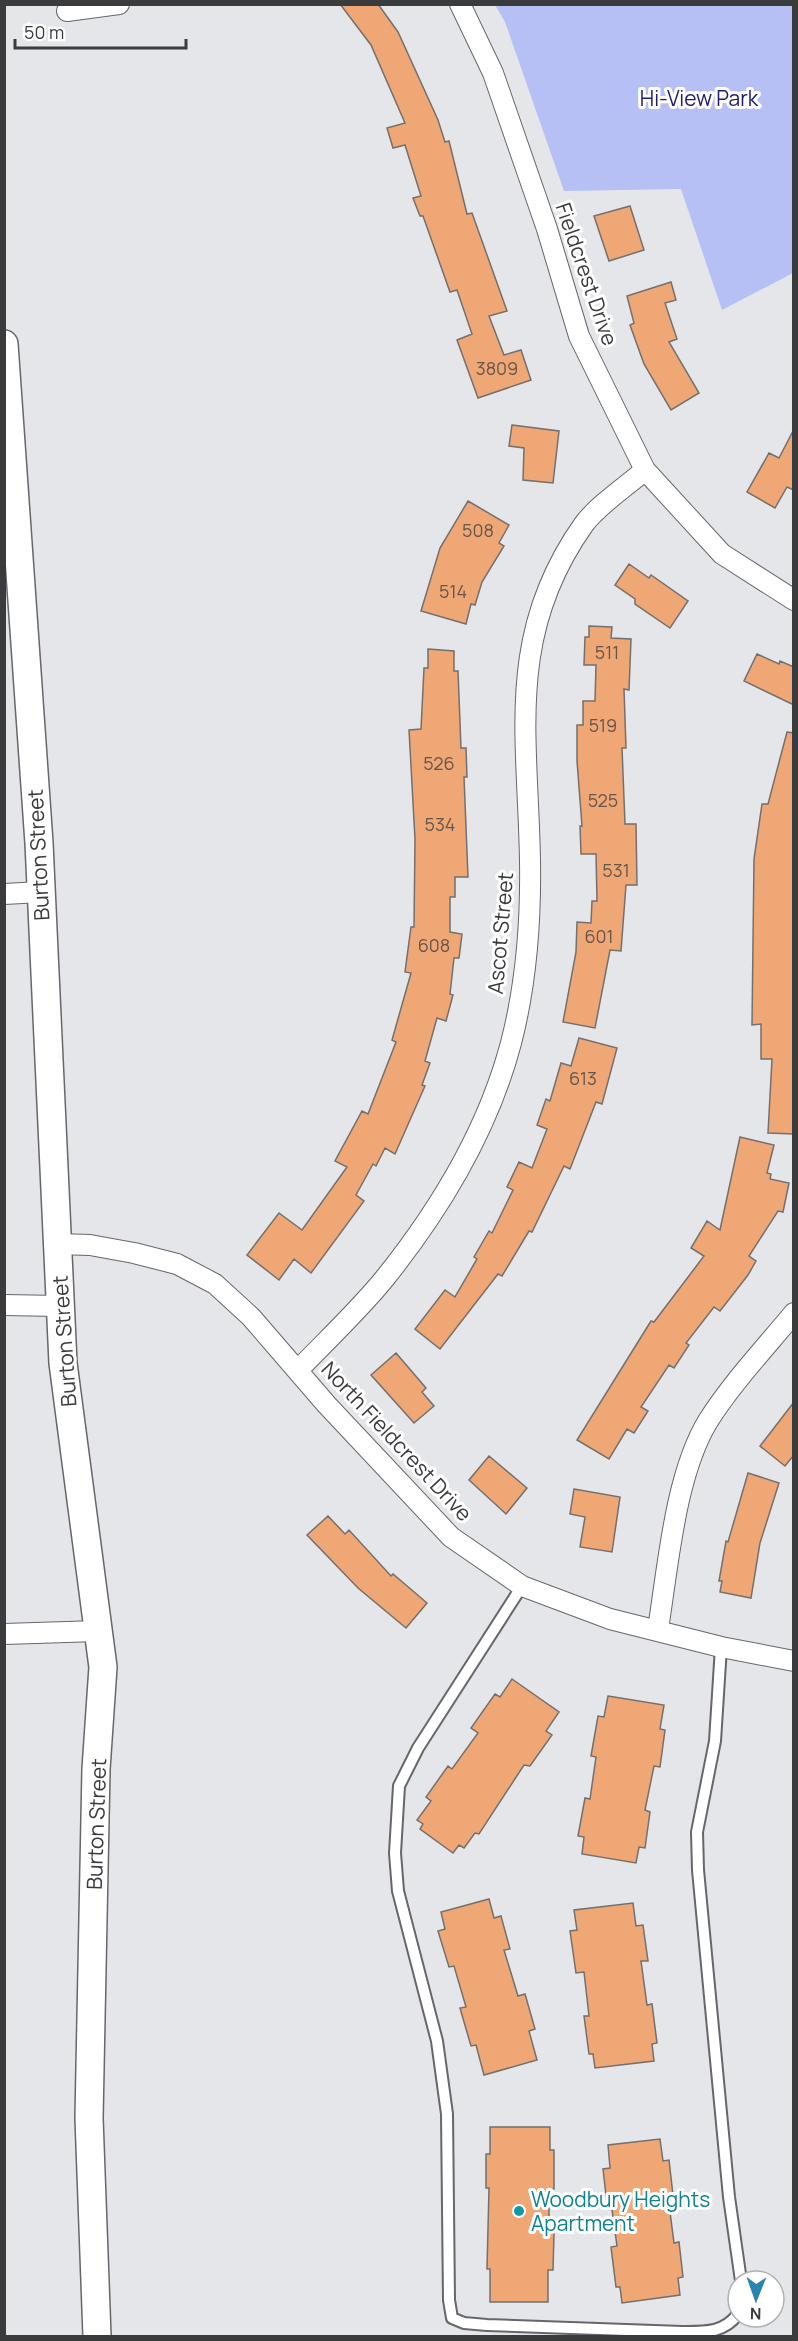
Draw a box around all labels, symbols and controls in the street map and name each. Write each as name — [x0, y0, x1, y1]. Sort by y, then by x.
scale bar — [15, 12, 186, 50]
text: 50 m — [24, 20, 64, 44]
park label: Hi-View Park — [640, 84, 759, 112]
street label: Fieldcrest Drive — [549, 199, 625, 349]
house number: 3809 — [476, 356, 518, 380]
house number: 508 — [462, 518, 494, 542]
house number: 514 — [439, 579, 467, 603]
house number: 511 — [595, 640, 619, 664]
house number: 519 — [589, 713, 617, 737]
house number: 526 — [423, 751, 455, 775]
house number: 525 — [588, 788, 618, 812]
street label: Burton Street — [21, 789, 55, 921]
house number: 534 — [425, 812, 455, 836]
house number: 531 — [602, 858, 630, 882]
street label: Ascot Street — [481, 871, 519, 995]
house number: 601 — [584, 924, 614, 948]
house number: 608 — [418, 933, 450, 957]
house number: 613 — [569, 1066, 597, 1090]
street label: Burton Street — [45, 1274, 83, 1408]
street label: North Fieldcrest Drive — [316, 1355, 478, 1527]
street label: Burton Street — [80, 1758, 112, 1890]
place label: Woodbury Heights Apartment — [531, 2185, 710, 2237]
marker: Woodbury Heights Apartment — [512, 2204, 526, 2218]
north arrow — [726, 2269, 786, 2329]
text: N — [750, 2303, 762, 2325]

